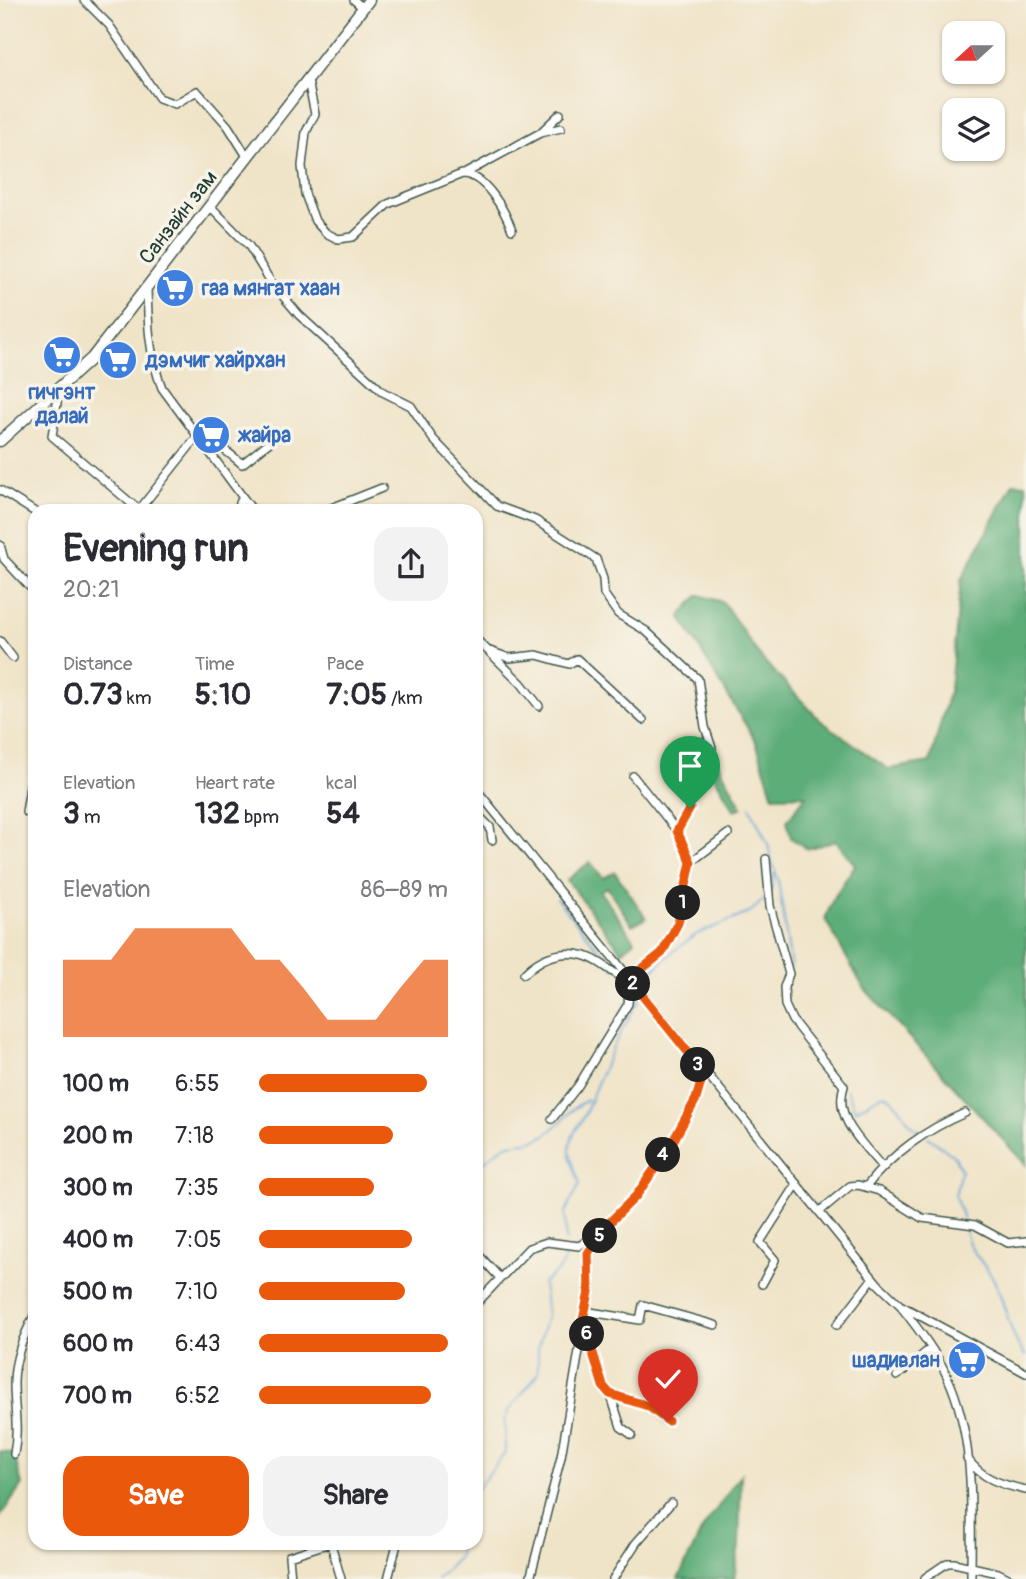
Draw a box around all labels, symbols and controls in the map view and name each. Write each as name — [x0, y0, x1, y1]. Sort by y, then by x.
north arrow — [942, 21, 1004, 84]
map controls — [942, 21, 1005, 161]
button: layers — [942, 98, 1005, 161]
street label: Санзайн зам — [133, 165, 223, 270]
supermarket icon: гаа мянгат хаан — [154, 267, 196, 309]
place label: гаа мянгат хаан — [201, 275, 340, 302]
supermarket icon: гичгэнт далай — [41, 334, 83, 376]
supermarket icon: дэмчиг хайрхан — [97, 339, 139, 381]
place label: дэмчиг хайрхан — [144, 347, 285, 374]
place label: гичгэнт далай — [28, 379, 96, 430]
supermarket icon: жайра — [190, 414, 232, 456]
place label: жайра — [237, 422, 291, 449]
text: Evening run — [63, 525, 249, 573]
button: share — [374, 527, 448, 601]
text: 20:21 — [63, 575, 120, 604]
text: Distance — [63, 652, 132, 676]
text: Time — [195, 652, 234, 676]
text: Pace — [326, 652, 364, 676]
text: 0.73 — [63, 676, 123, 713]
text: 5:10 — [195, 676, 251, 713]
text: 7:05 — [326, 676, 387, 713]
text: km — [123, 686, 152, 710]
text: /km — [387, 686, 423, 710]
pin — [660, 736, 720, 808]
icon: arrive — [671, 747, 709, 785]
text: Elevation — [63, 771, 135, 795]
text: Heart rate — [195, 771, 275, 795]
text: kcal — [326, 771, 357, 795]
text: 3 — [63, 795, 80, 832]
text: 132 — [195, 795, 240, 832]
text: 54 — [326, 795, 360, 832]
text: m — [80, 805, 101, 829]
text: bpm — [240, 805, 279, 829]
text: Elevation — [63, 875, 151, 904]
text: 86–89 m — [361, 875, 448, 904]
pin: 1 — [666, 886, 700, 920]
text: 1 — [679, 890, 686, 914]
pin: 2 — [616, 967, 650, 1002]
text: 2 — [627, 971, 638, 995]
pin: 3 — [680, 1048, 716, 1082]
text: 3 — [692, 1052, 703, 1076]
text: 100 m — [63, 1069, 129, 1098]
text: 6:55 — [175, 1069, 219, 1098]
text: 200 m — [63, 1121, 133, 1150]
text: 7:18 — [175, 1121, 214, 1150]
pin: 4 — [646, 1138, 680, 1172]
text: 4 — [657, 1142, 668, 1166]
text: 300 m — [63, 1173, 133, 1202]
text: 7:35 — [175, 1173, 219, 1202]
pin: 5 — [582, 1218, 618, 1254]
text: 5 — [594, 1223, 605, 1247]
text: 400 m — [63, 1225, 133, 1254]
text: 7:05 — [175, 1225, 221, 1254]
text: 500 m — [63, 1277, 132, 1306]
text: 7:10 — [175, 1277, 218, 1306]
pin: 6 — [570, 1316, 604, 1352]
text: 6 — [581, 1321, 592, 1345]
text: 600 m — [63, 1329, 133, 1358]
text: 6:43 — [175, 1329, 221, 1358]
supermarket icon: шадивлан — [946, 1339, 988, 1381]
place label: шадивлан — [852, 1347, 940, 1374]
pin — [638, 1349, 698, 1421]
icon: check — [649, 1360, 687, 1398]
text: 700 m — [63, 1381, 132, 1410]
text: 6:52 — [175, 1381, 220, 1410]
button: Save — [63, 1456, 249, 1536]
button: Share — [263, 1456, 448, 1536]

